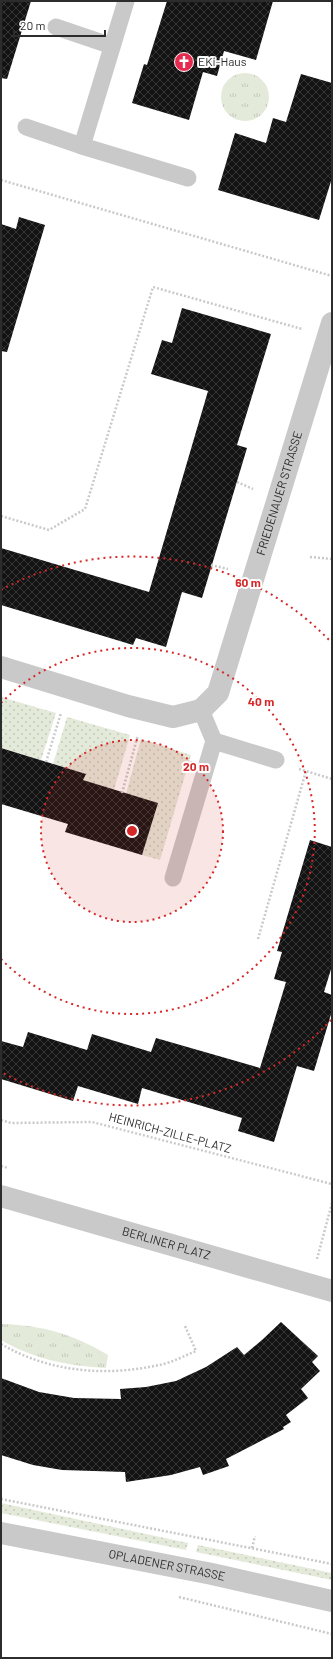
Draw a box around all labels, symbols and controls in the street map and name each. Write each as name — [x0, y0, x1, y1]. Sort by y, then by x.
scale bar — [14, 12, 105, 38]
text: 20 m — [20, 18, 46, 32]
church icon: EKi-Haus — [173, 51, 195, 73]
place label: EKi-Haus — [198, 54, 247, 68]
street label: FRIEDENAUER STRASSE — [253, 429, 304, 557]
text: 60 m — [235, 575, 261, 589]
text: 40 m — [248, 694, 274, 708]
text: 20 m — [183, 759, 209, 773]
centre of rings — [125, 824, 139, 838]
street label: HEINRICH-ZILLE-PLATZ — [107, 1109, 233, 1155]
street label: BERLINER PLATZ — [121, 1223, 212, 1262]
street label: OPLADENER STRASSE — [108, 1546, 227, 1583]

